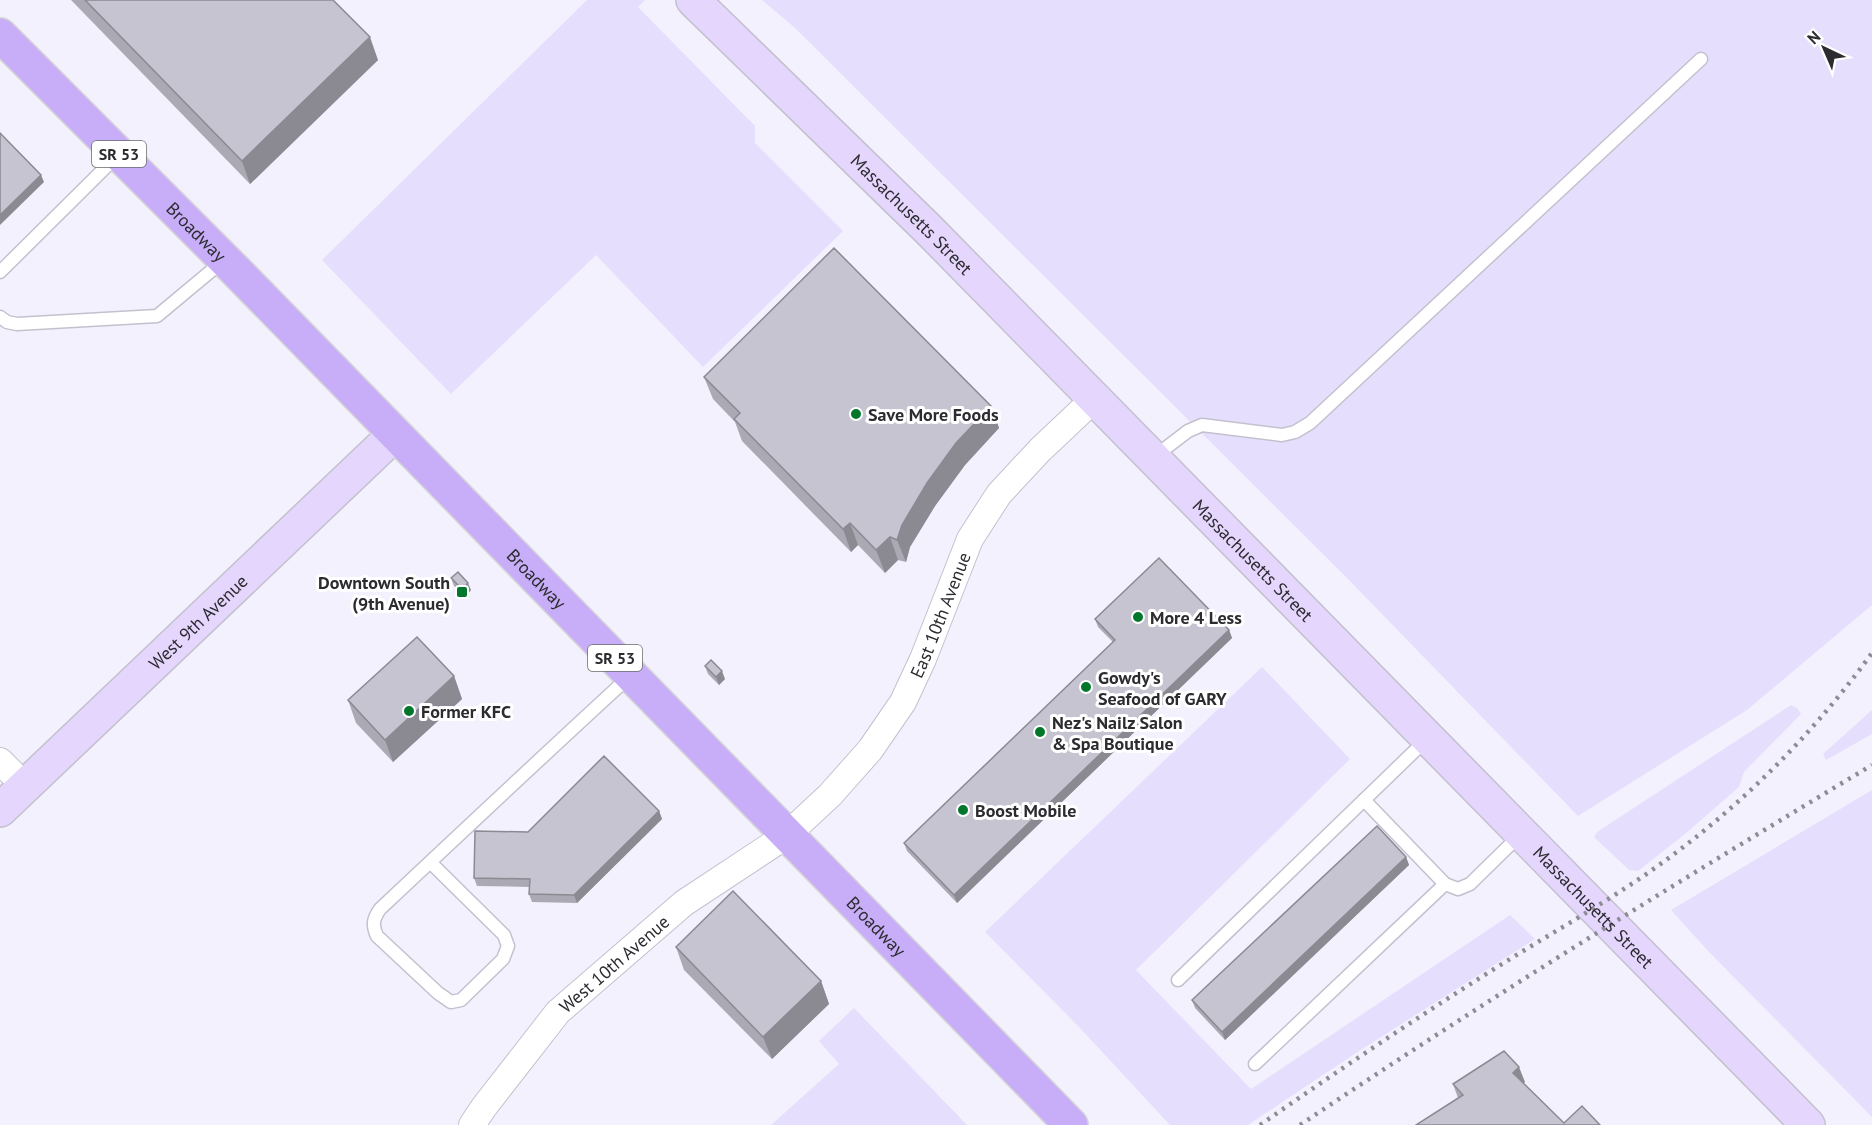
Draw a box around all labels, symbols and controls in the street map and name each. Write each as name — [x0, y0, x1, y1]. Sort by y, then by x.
north arrow — [1794, 18, 1854, 78]
text: N — [1803, 26, 1824, 48]
road number: SR 53 — [92, 141, 146, 167]
street label: Massachusetts Street — [846, 149, 978, 279]
street label: Broadway — [162, 197, 232, 267]
place label: Save More Foods — [868, 403, 999, 426]
marker: Save More Foods — [849, 407, 863, 421]
street label: Massachusetts Street — [1188, 494, 1318, 626]
street label: Broadway — [502, 544, 572, 614]
street label: East 10th Avenue — [904, 549, 975, 681]
street label: West 9th Avenue — [143, 569, 252, 674]
place label: Downtown South (9th Avenue) — [318, 571, 450, 615]
marker: Downtown South (9th Avenue) — [455, 585, 469, 599]
place label: More 4 Less — [1150, 606, 1242, 629]
marker: More 4 Less — [1131, 610, 1145, 624]
road number: SR 53 — [588, 645, 642, 671]
place label: Gowdy's Seafood of GARY — [1098, 666, 1227, 710]
marker: Gowdy's Seafood of GARY — [1079, 680, 1093, 694]
place label: Former KFC — [421, 700, 511, 723]
marker: Former KFC — [402, 704, 416, 718]
place label: Nez's Nailz Salon & Spa Boutique — [1052, 711, 1183, 755]
marker: Nez's Nailz Salon & Spa Boutique — [1033, 725, 1047, 739]
place label: Boost Mobile — [975, 799, 1076, 822]
marker: Boost Mobile — [956, 803, 970, 817]
street label: Massachusetts Street — [1529, 841, 1659, 973]
street label: Broadway — [842, 891, 912, 962]
street label: West 10th Avenue — [554, 910, 674, 1017]

